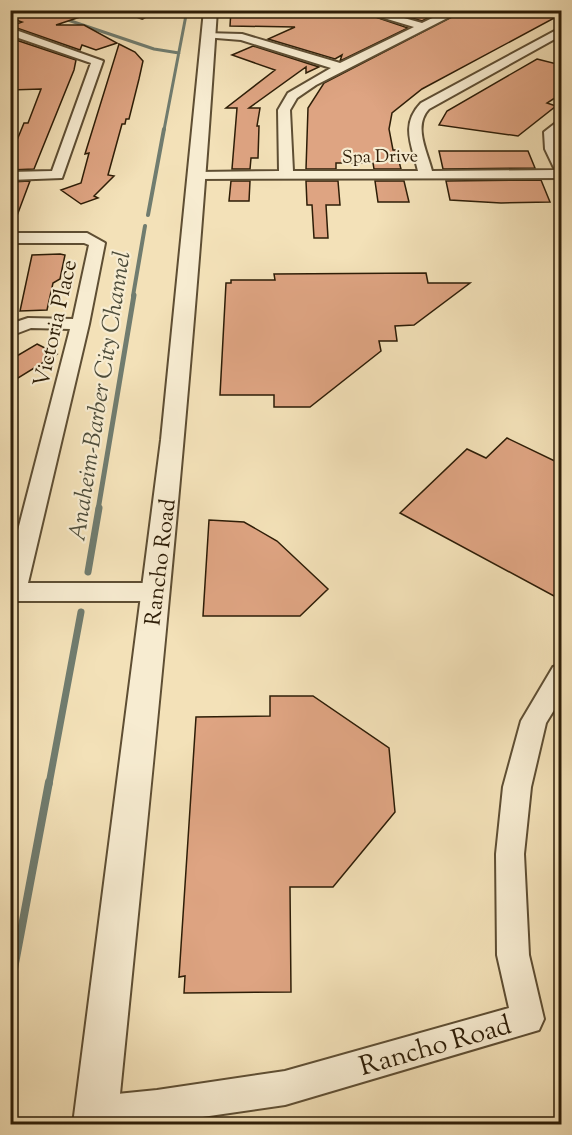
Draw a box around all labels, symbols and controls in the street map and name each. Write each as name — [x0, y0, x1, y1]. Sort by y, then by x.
street label: Spa Drive — [342, 144, 418, 172]
water label: Anaheim-Barber City Channel — [61, 249, 141, 544]
street label: Victoria Place — [27, 257, 87, 391]
street label: Rancho Road — [138, 497, 186, 628]
street label: Rancho Road — [355, 1007, 516, 1088]

